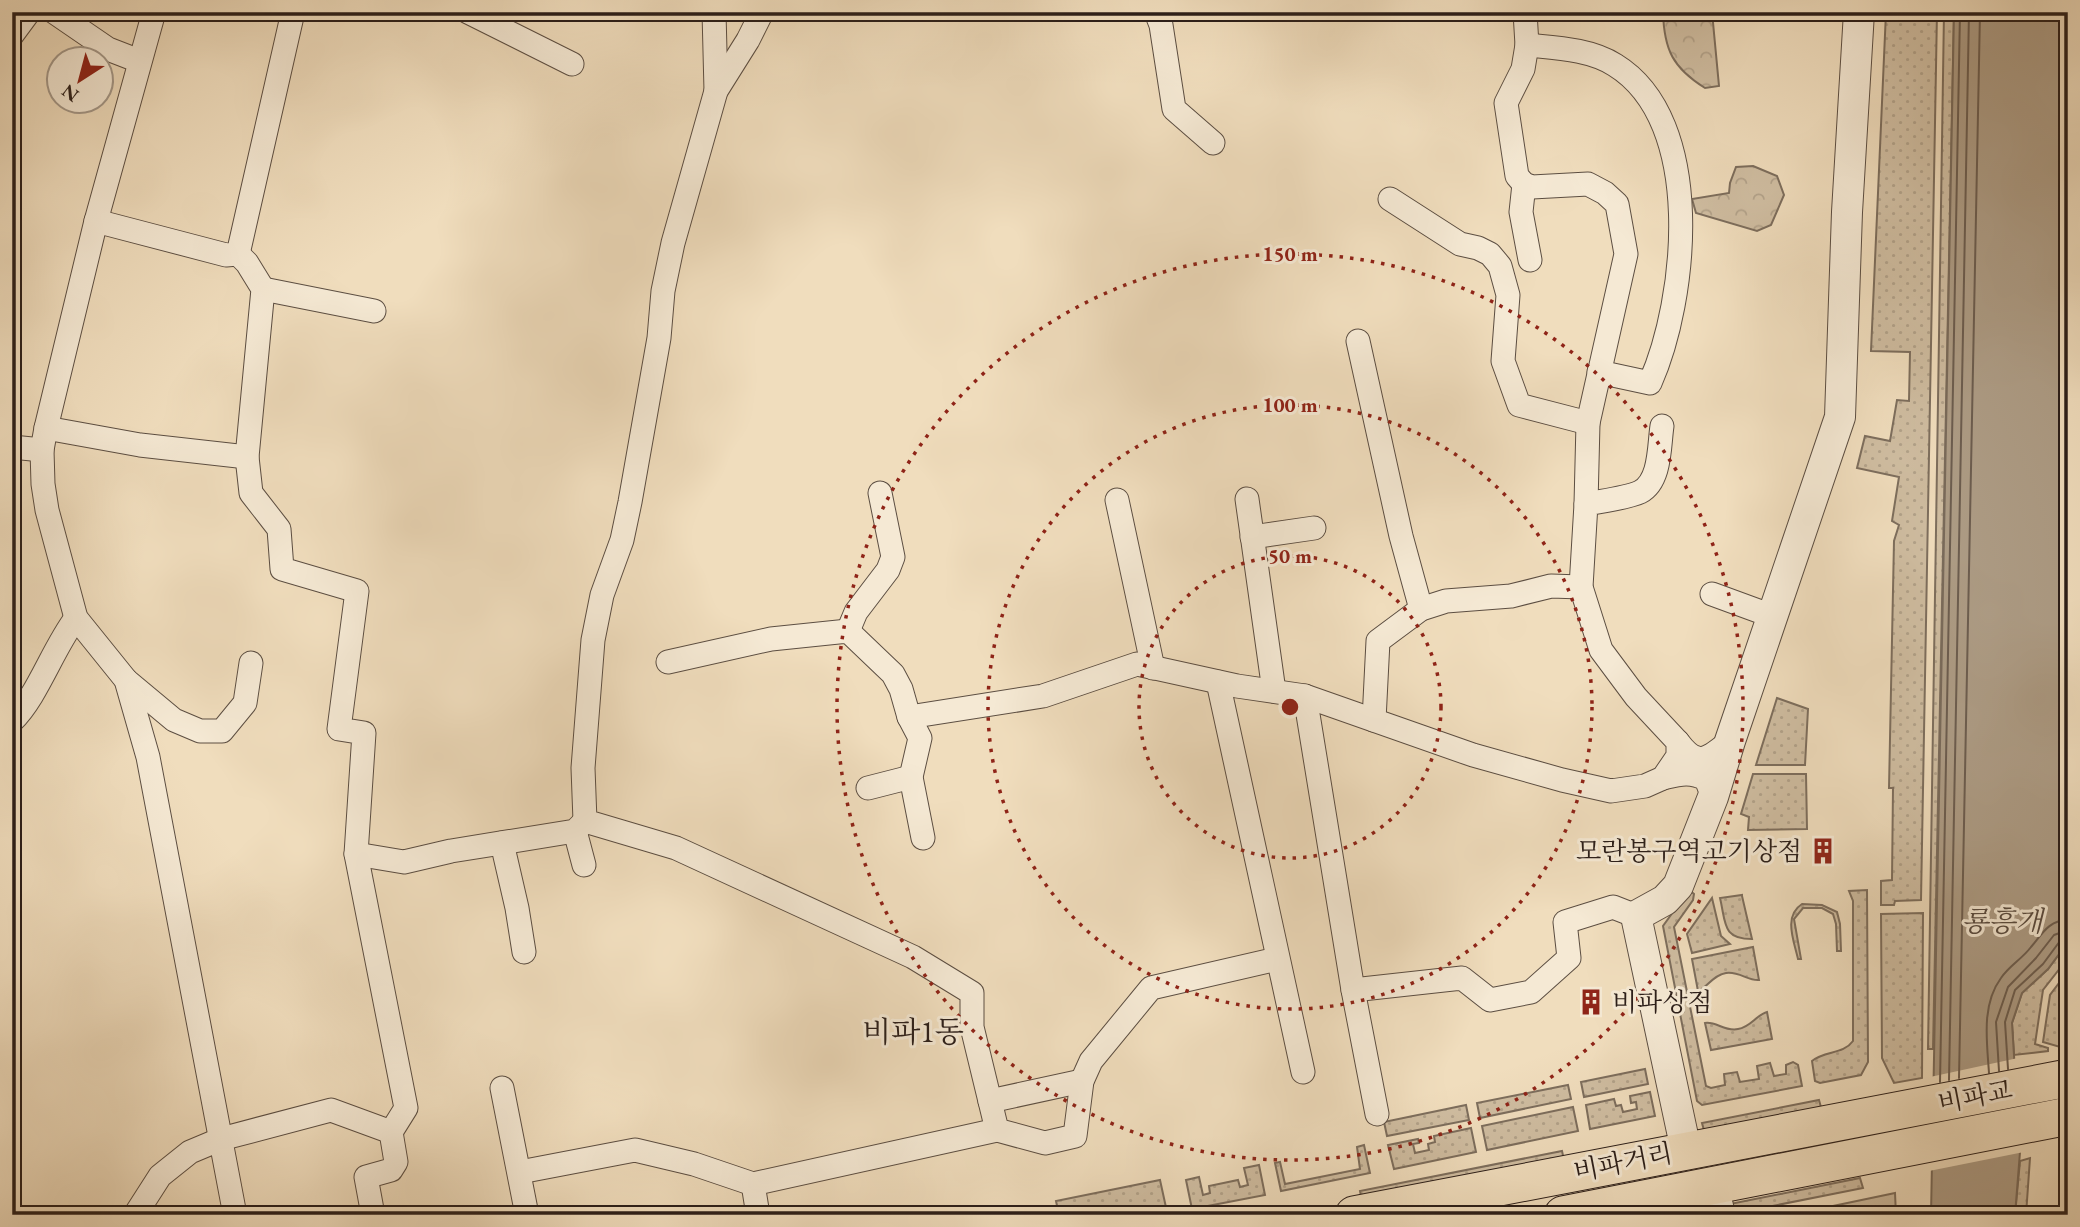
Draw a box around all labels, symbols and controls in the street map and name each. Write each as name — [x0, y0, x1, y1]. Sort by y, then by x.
north arrow — [46, 46, 116, 116]
text: N — [56, 78, 84, 108]
text: 150 m — [1262, 240, 1318, 267]
text: 100 m — [1262, 391, 1318, 418]
text: 50 m — [1268, 542, 1312, 569]
centre of rings — [1278, 695, 1302, 719]
place label: 모란봉구역고기상점 — [1576, 834, 1802, 868]
building icon: 모란봉구역고기상점 — [1808, 836, 1838, 866]
water label: 룡흥개 — [1961, 903, 2046, 939]
place label: 비파상점 — [1612, 985, 1712, 1019]
building icon: 비파상점 — [1576, 987, 1606, 1017]
district label: 비파1동 — [862, 1012, 964, 1051]
street label: 비파교 — [1935, 1072, 2015, 1120]
street label: 비파거리 — [1570, 1136, 1676, 1188]

